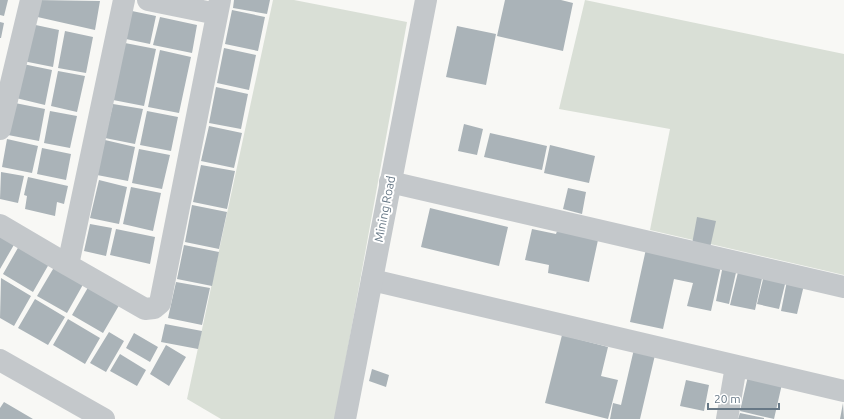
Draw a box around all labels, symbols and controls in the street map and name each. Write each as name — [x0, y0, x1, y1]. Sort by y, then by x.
street label: Mining Road — [372, 175, 397, 243]
scale bar — [708, 385, 779, 411]
text: 20 m — [714, 392, 741, 405]

